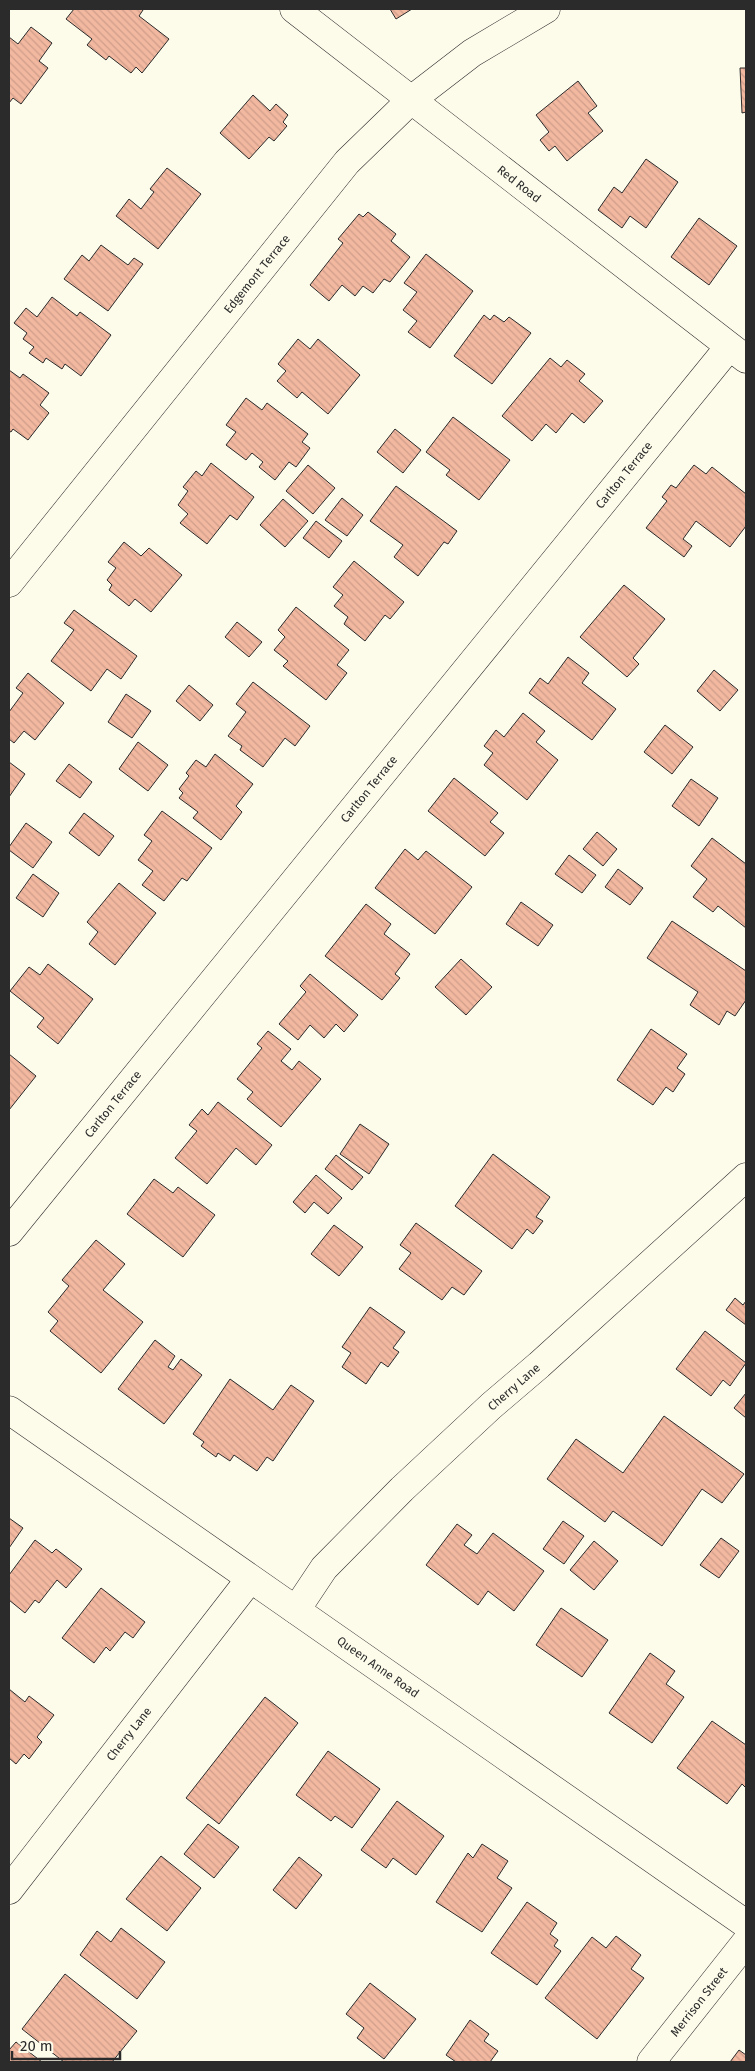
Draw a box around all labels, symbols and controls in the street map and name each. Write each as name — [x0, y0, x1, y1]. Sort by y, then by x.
street label: Red Road — [494, 163, 544, 205]
street label: Edgemont Terrace — [221, 232, 293, 316]
street label: Carlton Terrace — [593, 439, 655, 511]
street label: Carlton Terrace — [338, 753, 400, 825]
street label: Carlton Terrace — [82, 1068, 144, 1140]
street label: Cherry Lane — [485, 1361, 543, 1413]
street label: Queen Anne Road — [334, 1633, 422, 1701]
street label: Cherry Lane — [104, 1704, 154, 1764]
street label: Merrison Street — [668, 1964, 731, 2039]
scale bar — [12, 2028, 120, 2060]
text: 20 m — [20, 2037, 53, 2055]

